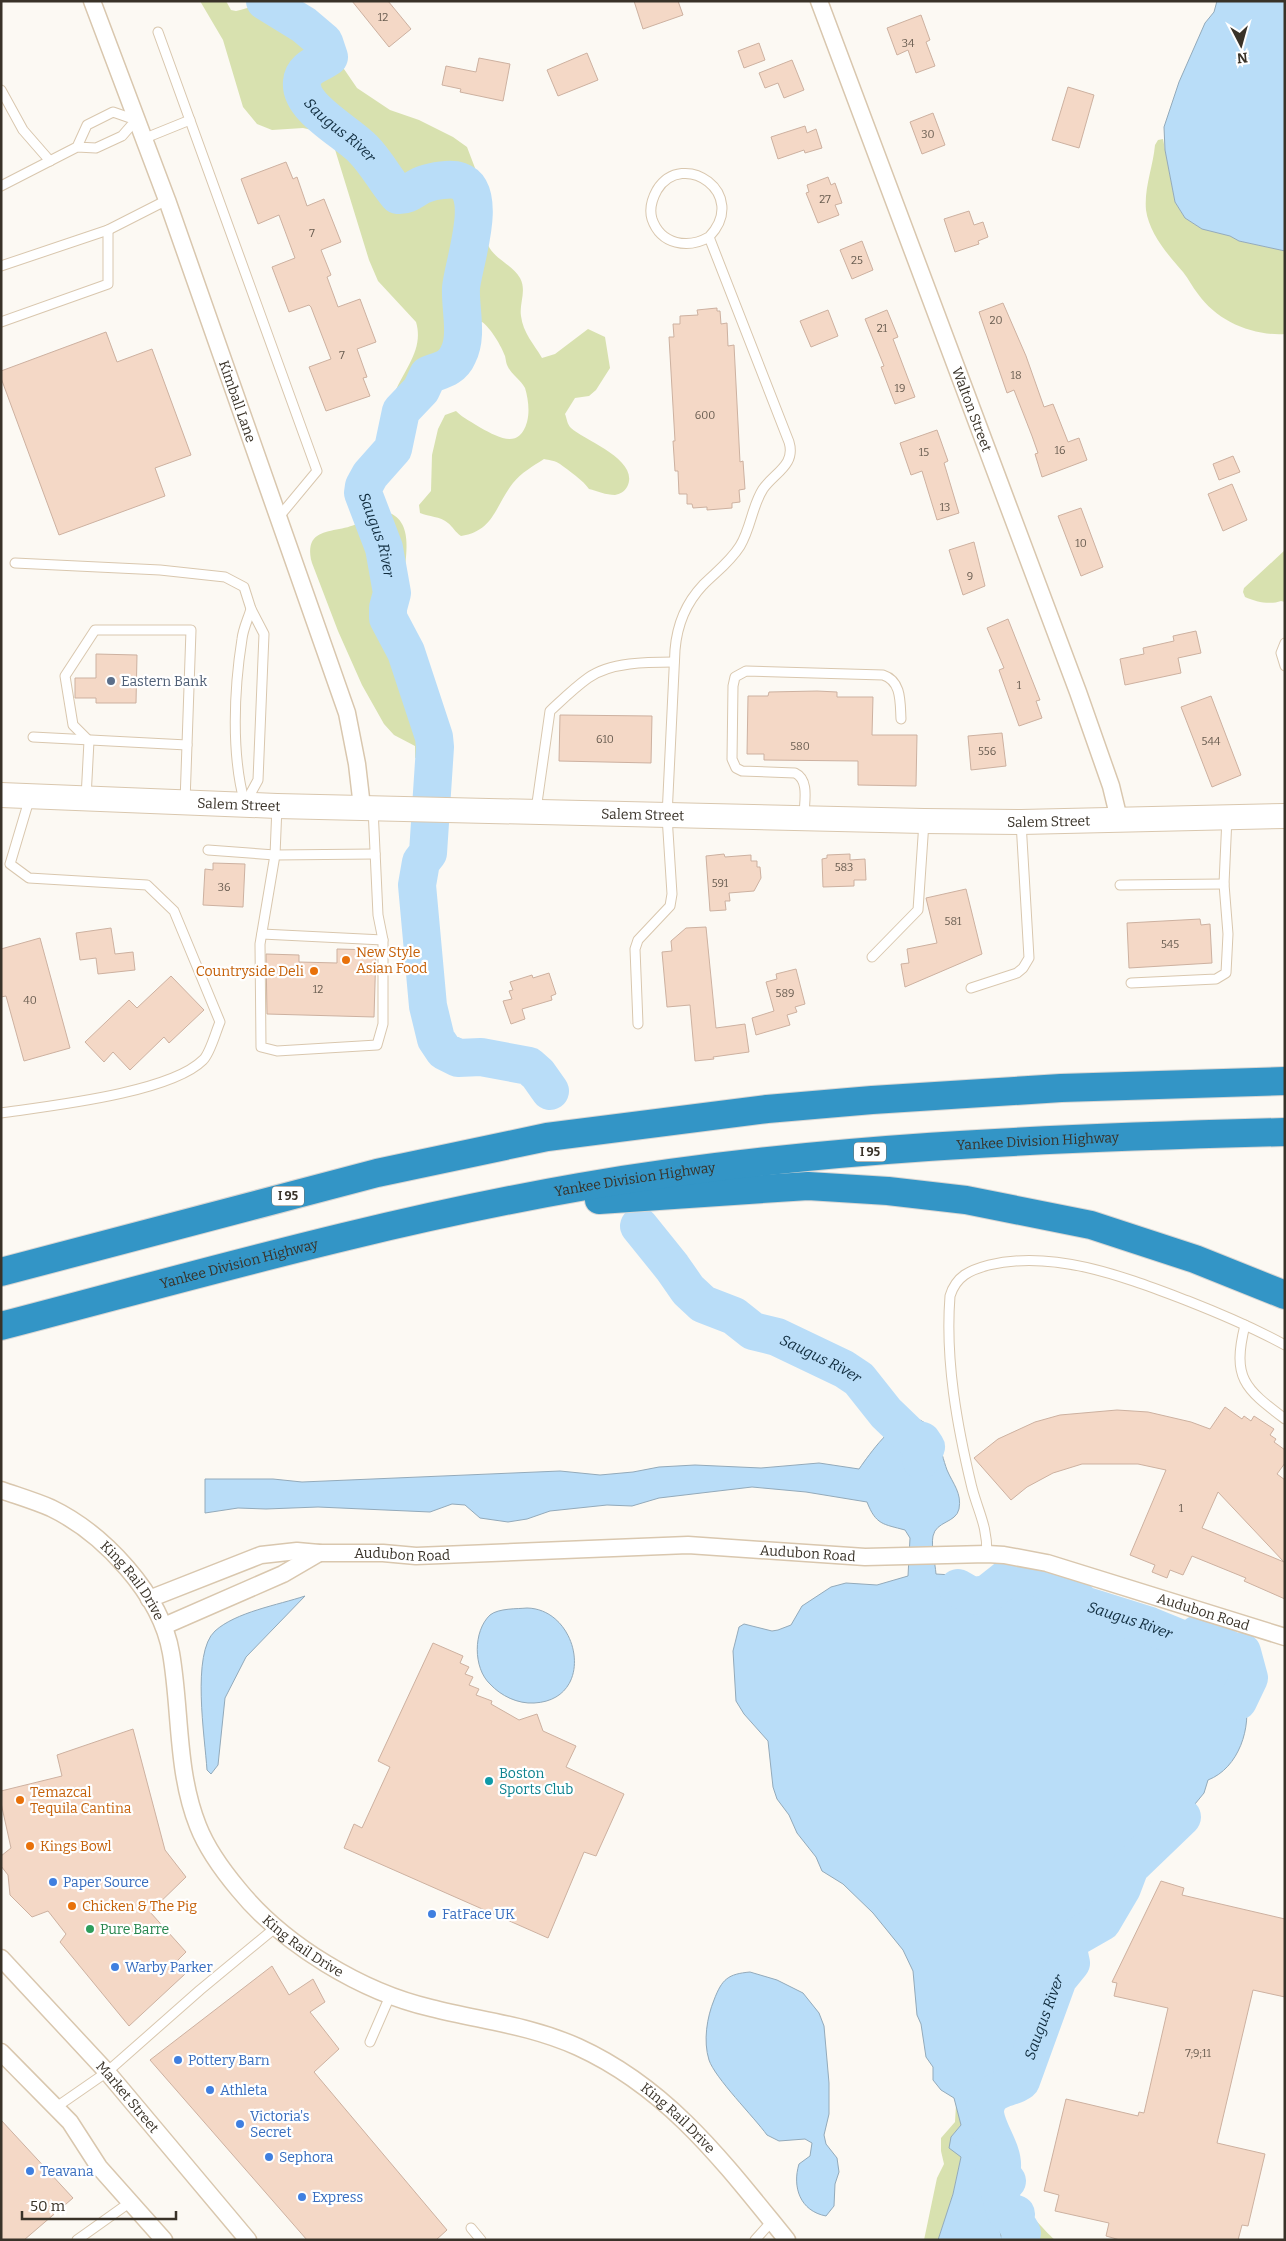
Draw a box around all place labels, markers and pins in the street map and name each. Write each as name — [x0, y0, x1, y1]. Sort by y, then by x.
place label: Eastern Bank — [121, 673, 207, 690]
marker: Eastern Bank — [105, 675, 117, 687]
place label: New Style Asian Food — [356, 944, 427, 977]
marker: New Style Asian Food — [340, 954, 352, 966]
place label: Countryside Deli — [196, 963, 304, 980]
marker: Countryside Deli — [308, 965, 320, 977]
place label: Boston Sports Club — [499, 1765, 573, 1798]
marker: Boston Sports Club — [483, 1775, 495, 1787]
place label: Temazcal Tequila Cantina — [30, 1784, 132, 1817]
marker: Temazcal Tequila Cantina — [14, 1794, 26, 1806]
place label: Kings Bowl — [40, 1838, 112, 1855]
marker: Kings Bowl — [24, 1840, 36, 1852]
place label: Paper Source — [63, 1874, 149, 1891]
marker: Paper Source — [47, 1876, 59, 1888]
place label: Chicken & The Pig — [82, 1898, 197, 1915]
marker: Chicken & The Pig — [66, 1900, 78, 1912]
place label: FatFace UK — [442, 1906, 515, 1923]
marker: FatFace UK — [426, 1908, 438, 1920]
place label: Pure Barre — [100, 1921, 169, 1938]
marker: Pure Barre — [84, 1923, 96, 1935]
place label: Warby Parker — [125, 1959, 213, 1976]
marker: Warby Parker — [109, 1961, 121, 1973]
place label: Pottery Barn — [188, 2052, 270, 2069]
marker: Pottery Barn — [172, 2054, 184, 2066]
place label: Athleta — [220, 2082, 268, 2099]
marker: Athleta — [204, 2084, 216, 2096]
place label: Victoria's Secret — [250, 2108, 309, 2141]
marker: Victoria's Secret — [234, 2118, 246, 2130]
place label: Sephora — [279, 2149, 334, 2166]
marker: Sephora — [263, 2151, 275, 2163]
place label: Teavana — [40, 2163, 94, 2180]
marker: Teavana — [24, 2165, 36, 2177]
place label: Express — [312, 2189, 363, 2206]
marker: Express — [296, 2191, 308, 2203]

